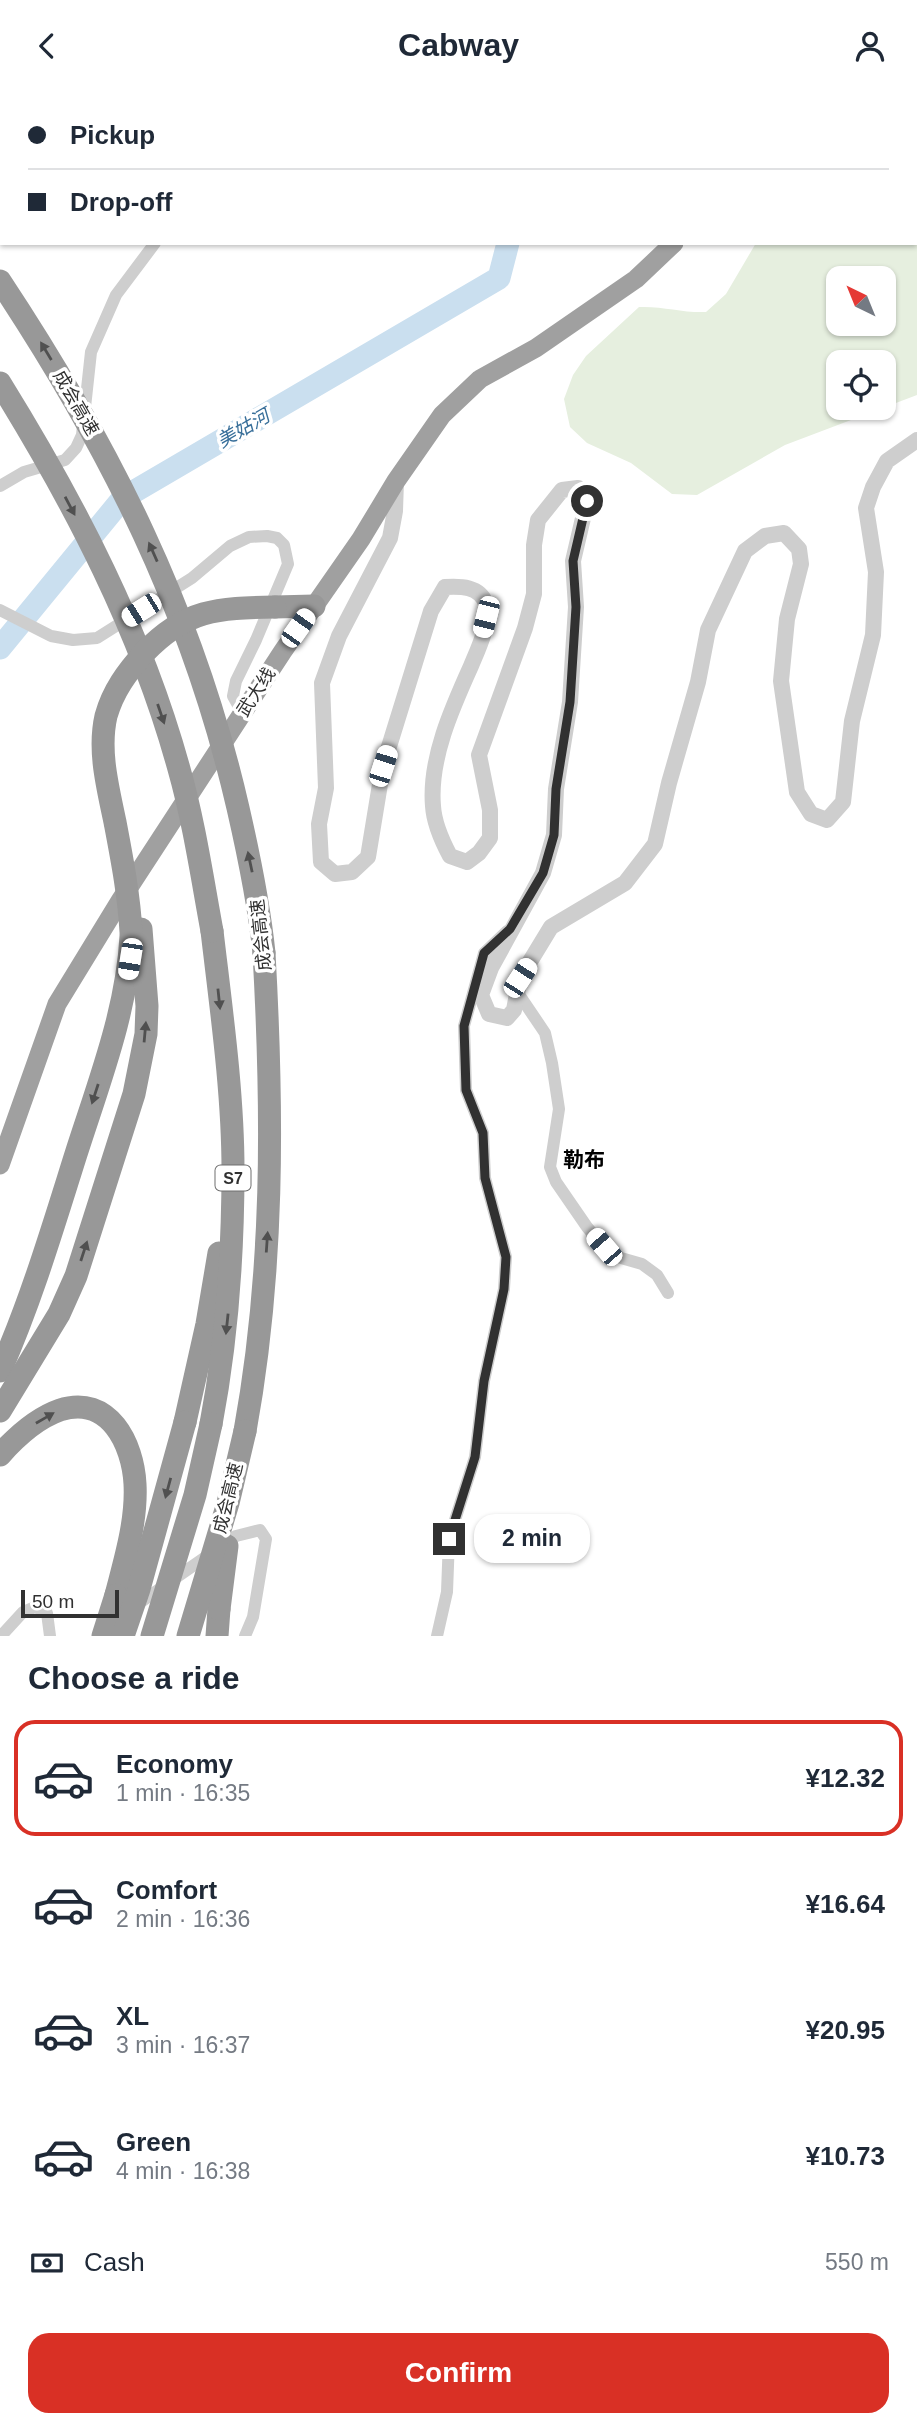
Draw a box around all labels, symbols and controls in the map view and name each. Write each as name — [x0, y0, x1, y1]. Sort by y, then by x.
icon: back — [28, 27, 66, 65]
text: Cabway — [398, 27, 519, 63]
icon: person — [851, 27, 889, 65]
text: Pickup — [70, 120, 155, 150]
text: Drop-off — [70, 187, 173, 217]
north arrow — [826, 266, 896, 336]
map controls — [826, 266, 896, 420]
one-way arrow — [39, 342, 52, 361]
button: locate — [826, 350, 896, 420]
street label: 成会高速 — [49, 367, 103, 439]
water label: 美姑河 — [213, 403, 277, 452]
route start — [571, 485, 603, 517]
one-way arrow — [64, 496, 76, 516]
one-way arrow — [147, 542, 159, 562]
car — [118, 590, 165, 630]
car — [471, 594, 502, 640]
car — [278, 605, 319, 651]
street label: 武大线 — [233, 664, 279, 720]
one-way arrow — [156, 703, 167, 724]
car — [367, 743, 400, 789]
one-way arrow — [244, 851, 255, 873]
street label: 成会高速 — [247, 898, 275, 972]
car — [117, 937, 144, 981]
car — [500, 955, 541, 1001]
one-way arrow — [214, 988, 225, 1010]
one-way arrow — [140, 1021, 151, 1043]
one-way arrow — [90, 1084, 100, 1105]
district label: 勒布 — [563, 1148, 605, 1171]
road number: S7 — [216, 1165, 250, 1191]
car — [583, 1224, 626, 1270]
one-way arrow — [262, 1230, 273, 1252]
one-way arrow — [79, 1240, 89, 1261]
one-way arrow — [221, 1313, 232, 1335]
one-way arrow — [36, 1412, 55, 1424]
street label: 成会高速 — [210, 1461, 246, 1535]
one-way arrow — [162, 1478, 172, 1499]
callout: 2 min — [474, 1515, 589, 1563]
route end — [433, 1523, 465, 1555]
text: 2 min — [502, 1525, 562, 1551]
scale bar — [21, 1587, 119, 1619]
text: 50 m — [32, 1591, 74, 1612]
text: Choose a ride — [28, 1660, 240, 1696]
icon: car — [32, 1747, 95, 1810]
text: Economy — [116, 1749, 233, 1779]
text: ¥12.32 — [805, 1763, 885, 1793]
text: 1 min · 16:35 — [116, 1780, 250, 1806]
icon: car — [32, 1873, 95, 1936]
text: Comfort — [116, 1875, 217, 1905]
text: ¥16.64 — [805, 1889, 885, 1919]
text: 2 min · 16:36 — [116, 1906, 250, 1932]
icon: car — [32, 1999, 95, 2062]
text: XL — [116, 2001, 149, 2031]
text: ¥20.95 — [805, 2015, 885, 2045]
text: 3 min · 16:37 — [116, 2032, 250, 2058]
icon: car — [32, 2125, 95, 2188]
text: Green — [116, 2127, 191, 2157]
text: ¥10.73 — [805, 2141, 885, 2171]
text: 4 min · 16:38 — [116, 2158, 250, 2184]
icon: cash — [28, 2244, 66, 2282]
text: Cash — [84, 2247, 145, 2277]
text: 550 m — [825, 2249, 889, 2275]
button: Confirm — [28, 2333, 889, 2413]

